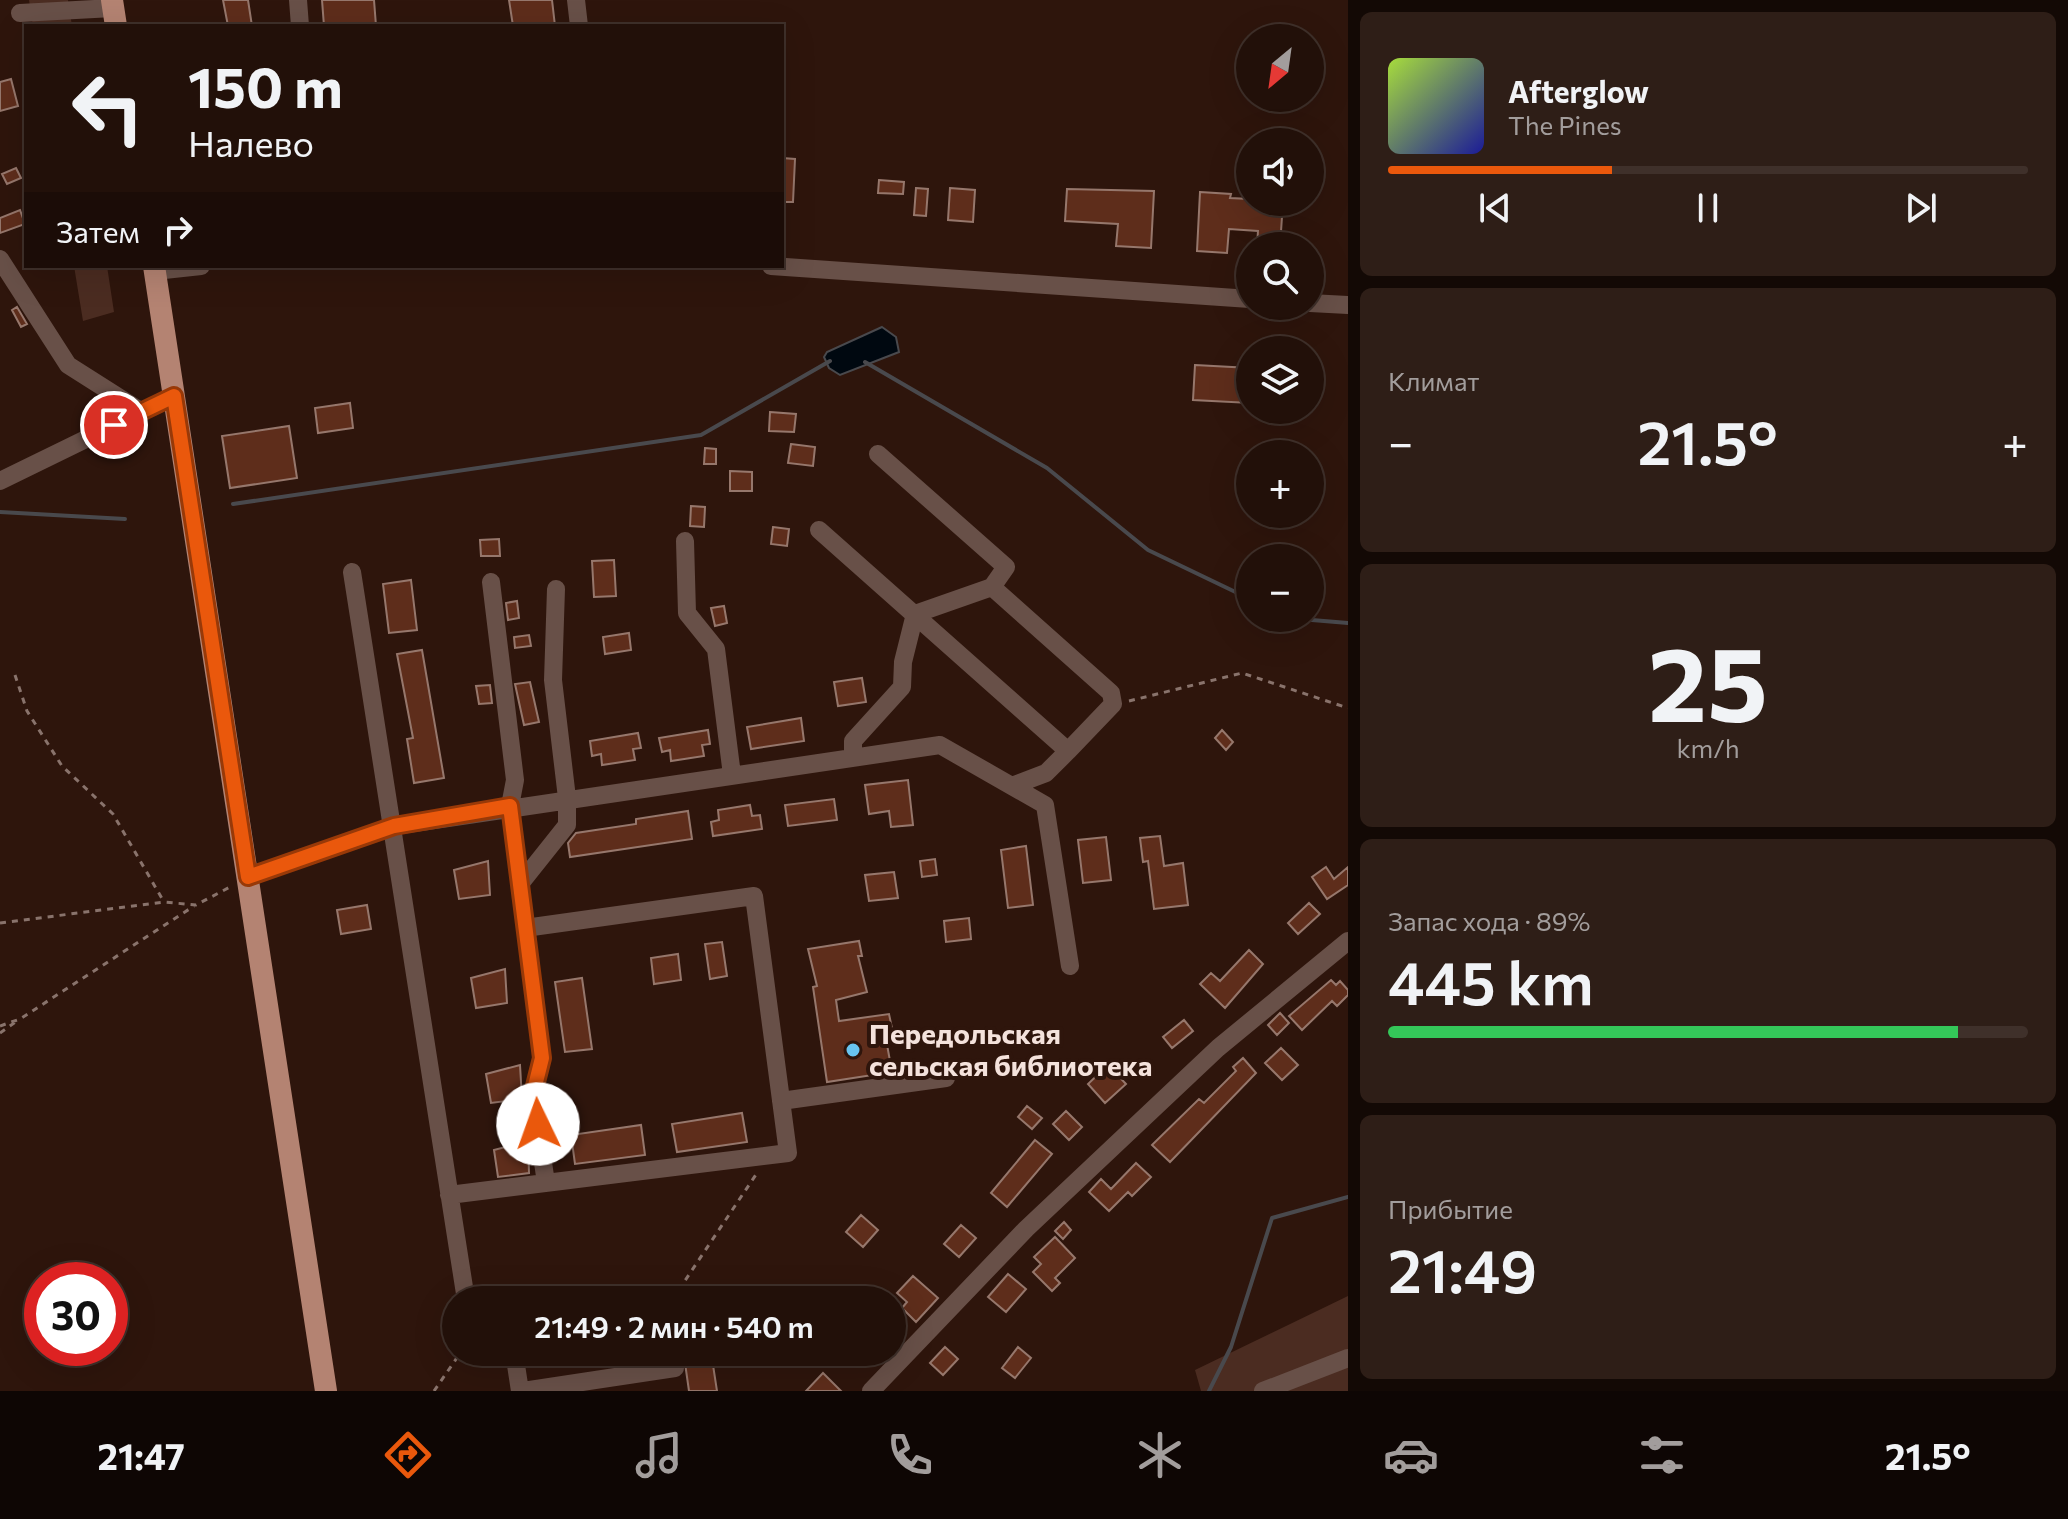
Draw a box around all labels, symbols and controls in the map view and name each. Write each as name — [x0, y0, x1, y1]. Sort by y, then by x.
north arrow — [1236, 24, 1324, 112]
map controls — [1236, 24, 1324, 632]
text: 150 m — [188, 51, 343, 120]
icon: left — [56, 56, 160, 160]
text: Afterglow — [1508, 72, 1649, 109]
text: The Pines — [1508, 109, 1622, 140]
text: Налево — [188, 120, 314, 164]
button: sound — [1236, 128, 1324, 216]
icon: previous — [1473, 186, 1517, 230]
icon: pause — [1686, 186, 1730, 230]
icon: next — [1899, 186, 1943, 230]
icon: right — [156, 208, 200, 252]
text: Затем — [56, 212, 140, 249]
button: search — [1236, 232, 1324, 320]
button: layers — [1236, 336, 1324, 424]
text: Климат — [1388, 365, 1480, 396]
pin — [80, 391, 148, 459]
icon: arrive — [92, 403, 136, 447]
text: 21.5° — [1637, 404, 1778, 477]
text: − — [1388, 414, 1413, 468]
text: + — [2002, 414, 2028, 468]
button: + — [1236, 440, 1324, 528]
button: − — [1236, 544, 1324, 632]
text: 25 — [1648, 616, 1768, 743]
text: km/h — [1676, 732, 1740, 763]
text: Запас хода · 89% — [1388, 905, 1590, 936]
text: 445 km — [1388, 944, 1594, 1017]
place label: Передольская сельская библиотека — [869, 1016, 1152, 1082]
marker: Передольская сельская библиотека — [844, 1041, 862, 1059]
position arrow — [496, 1082, 580, 1166]
text: Прибытие — [1388, 1193, 1513, 1224]
text: 21:49 — [1388, 1232, 1537, 1305]
speed limit sign: 30 — [24, 1262, 128, 1366]
text: 21:49 · 2 мин · 540 m — [534, 1307, 814, 1344]
icon: directions — [380, 1427, 436, 1483]
icon: music — [631, 1427, 687, 1483]
icon: phone — [882, 1427, 938, 1483]
icon: climate — [1132, 1427, 1188, 1483]
icon: car — [1383, 1427, 1439, 1483]
icon: filters — [1634, 1427, 1690, 1483]
text: 21:47 — [97, 1433, 185, 1477]
text: 21.5° — [1885, 1433, 1971, 1477]

